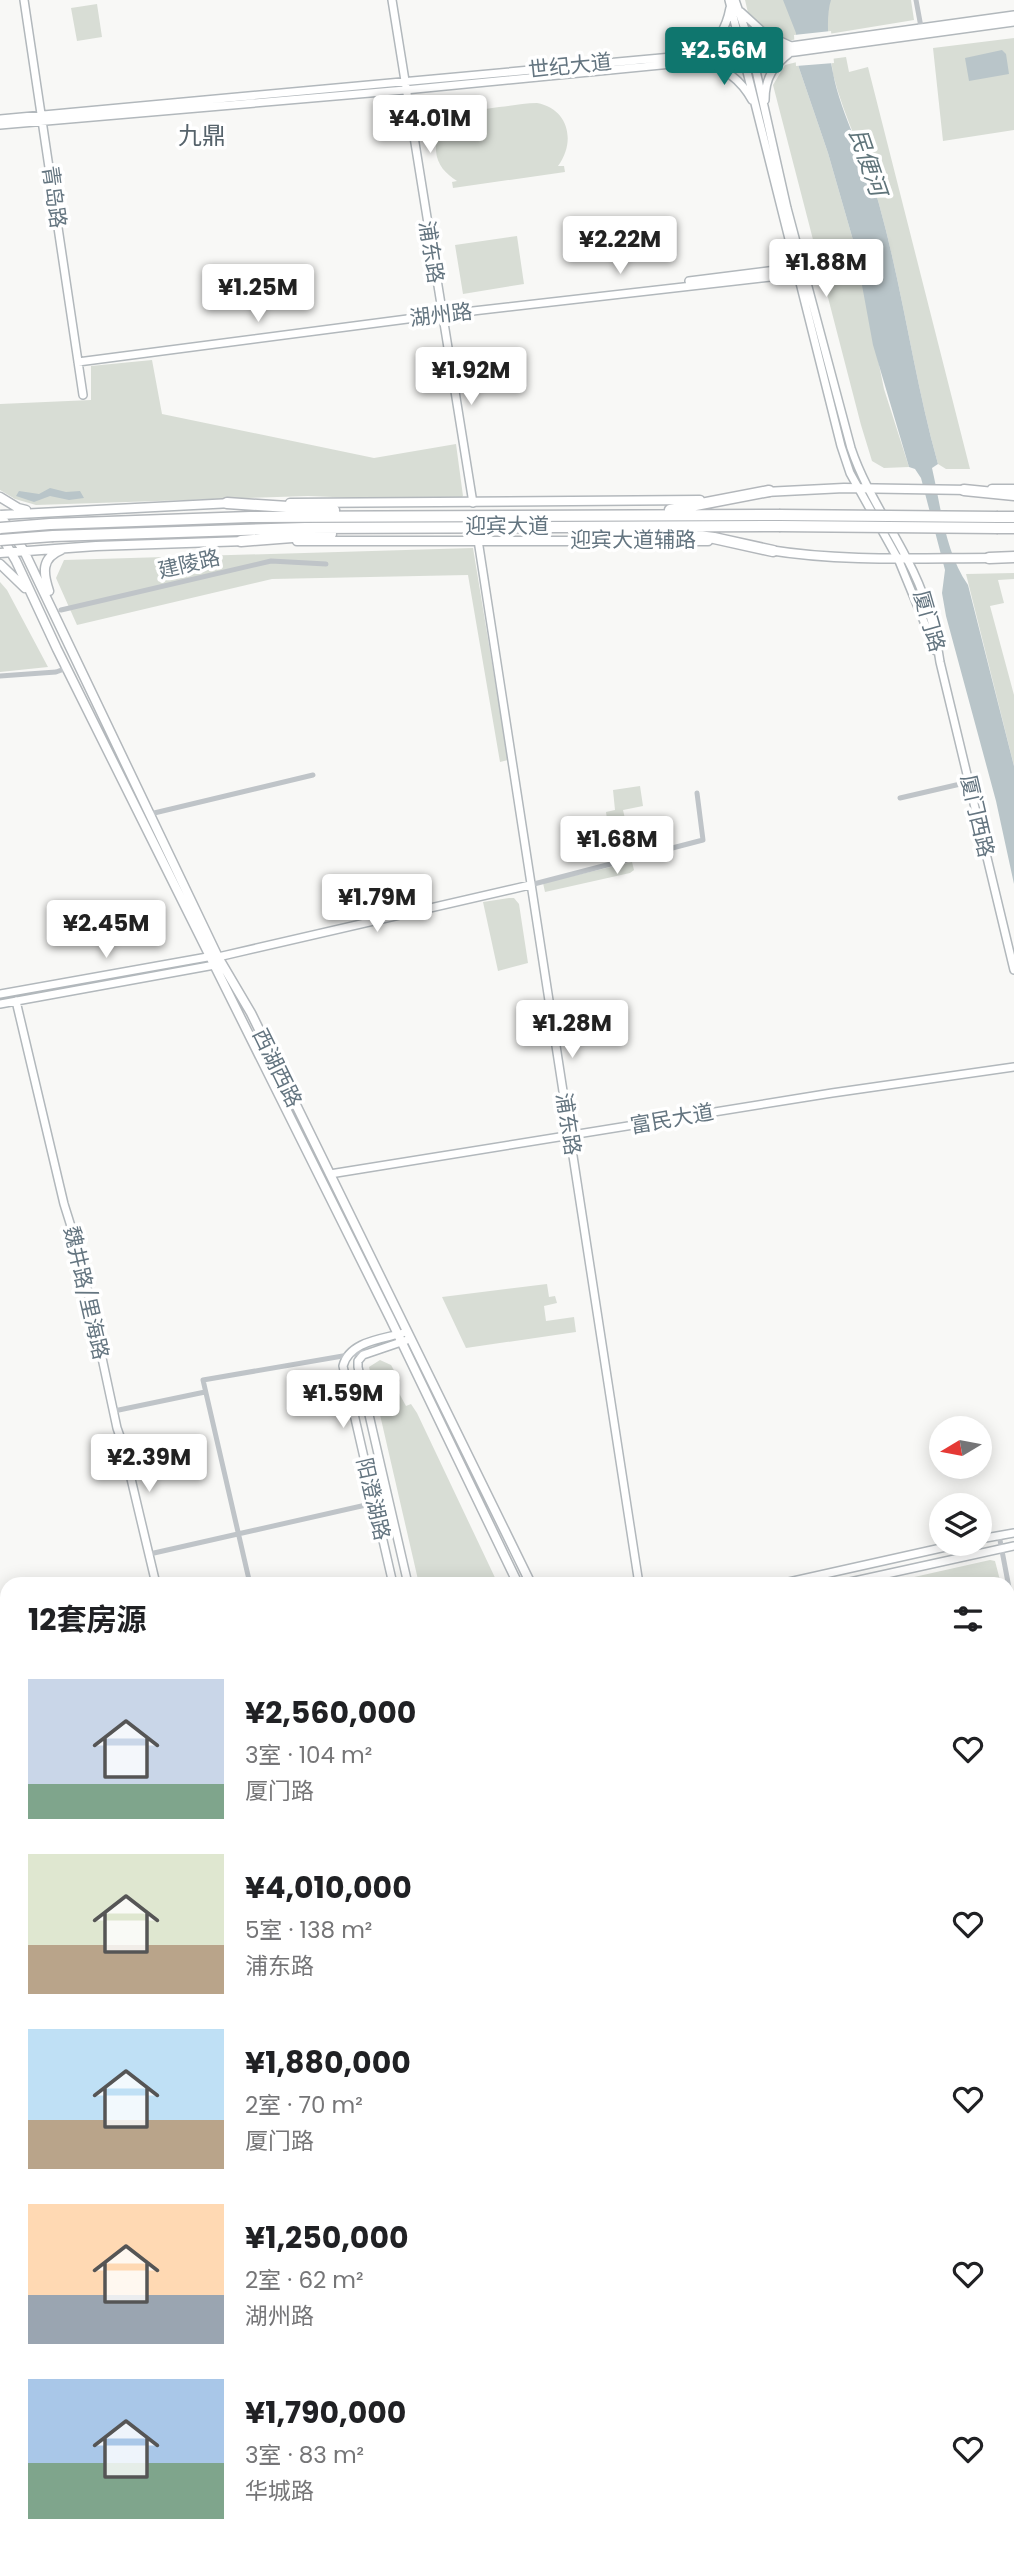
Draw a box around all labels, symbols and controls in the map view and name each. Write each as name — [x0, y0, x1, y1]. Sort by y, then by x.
pin: ¥2.56M — [667, 28, 781, 87]
text: ¥2.56M — [681, 34, 767, 66]
street label: 世纪大道 — [527, 47, 613, 84]
pin: ¥4.01M — [373, 96, 487, 155]
text: ¥4.01M — [389, 102, 471, 134]
district label: 九鼎 — [178, 119, 226, 152]
water label: 民便河 — [842, 124, 896, 204]
street label: 青岛路 — [36, 164, 73, 230]
pin: ¥2.22M — [563, 216, 677, 276]
street label: 浦东路 — [412, 219, 451, 285]
text: ¥2.22M — [579, 223, 661, 255]
pin: ¥1.88M — [769, 240, 883, 299]
text: ¥1.88M — [785, 246, 867, 278]
pin: ¥1.25M — [201, 264, 315, 324]
text: ¥1.25M — [218, 271, 298, 303]
street label: 湖州路 — [408, 296, 474, 333]
pin: ¥1.92M — [414, 348, 528, 407]
text: ¥1.92M — [432, 354, 510, 386]
street label: 迎宾大道 — [465, 511, 549, 540]
street label: 迎宾大道辅路 — [570, 525, 696, 554]
street label: 建陵路 — [155, 542, 223, 585]
street label: 厦门路 — [907, 587, 952, 655]
street label: 厦门西路 — [954, 772, 1001, 860]
pin: ¥1.68M — [560, 816, 674, 876]
text: ¥1.68M — [576, 823, 658, 855]
pin: ¥1.79M — [320, 874, 434, 934]
text: ¥1.79M — [338, 881, 416, 913]
pin: ¥2.45M — [49, 900, 163, 960]
text: ¥2.45M — [63, 907, 149, 939]
pin: ¥1.28M — [515, 1000, 629, 1060]
text: ¥1.28M — [532, 1007, 612, 1039]
street label: 西湖西路 — [246, 1024, 309, 1112]
street label: 浦东路 — [549, 1091, 588, 1157]
street label: 富民大道 — [628, 1097, 716, 1140]
street label: 魏井路/里海路 — [57, 1223, 116, 1362]
pin: ¥1.59M — [286, 1370, 400, 1430]
text: ¥1.59M — [303, 1377, 383, 1409]
north arrow — [929, 1416, 992, 1479]
map controls — [929, 1416, 992, 1556]
pin: ¥2.39M — [92, 1434, 206, 1494]
text: ¥2.39M — [107, 1441, 191, 1473]
street label: 阳澄湖路 — [350, 1455, 397, 1543]
button: layers — [929, 1493, 992, 1556]
text: 12套房源 — [28, 1598, 146, 1641]
icon: filters — [949, 1600, 987, 1638]
text: ¥2,560,000 — [245, 1691, 416, 1734]
icon: home — [84, 1707, 168, 1791]
icon: heart — [949, 1730, 987, 1768]
text: 3室 · 104 m² — [245, 1739, 372, 1771]
text: 厦门路 — [245, 1775, 314, 1807]
text: ¥4,010,000 — [245, 1866, 412, 1909]
icon: home — [84, 1882, 168, 1966]
icon: heart — [949, 1905, 987, 1943]
text: 5室 · 138 m² — [245, 1914, 372, 1946]
text: 浦东路 — [245, 1950, 314, 1982]
text: ¥1,880,000 — [245, 2041, 411, 2084]
icon: home — [84, 2057, 168, 2141]
icon: heart — [949, 2080, 987, 2118]
text: 2室 · 70 m² — [245, 2089, 363, 2121]
text: 厦门路 — [245, 2125, 314, 2157]
text: ¥1,250,000 — [245, 2216, 409, 2259]
icon: home — [84, 2232, 168, 2316]
icon: heart — [949, 2255, 987, 2293]
text: 2室 · 62 m² — [245, 2264, 364, 2296]
text: 湖州路 — [245, 2300, 314, 2332]
text: ¥1,790,000 — [245, 2391, 406, 2434]
icon: home — [84, 2407, 168, 2491]
icon: heart — [949, 2430, 987, 2468]
text: 3室 · 83 m² — [245, 2439, 364, 2471]
text: 华城路 — [245, 2475, 314, 2507]

